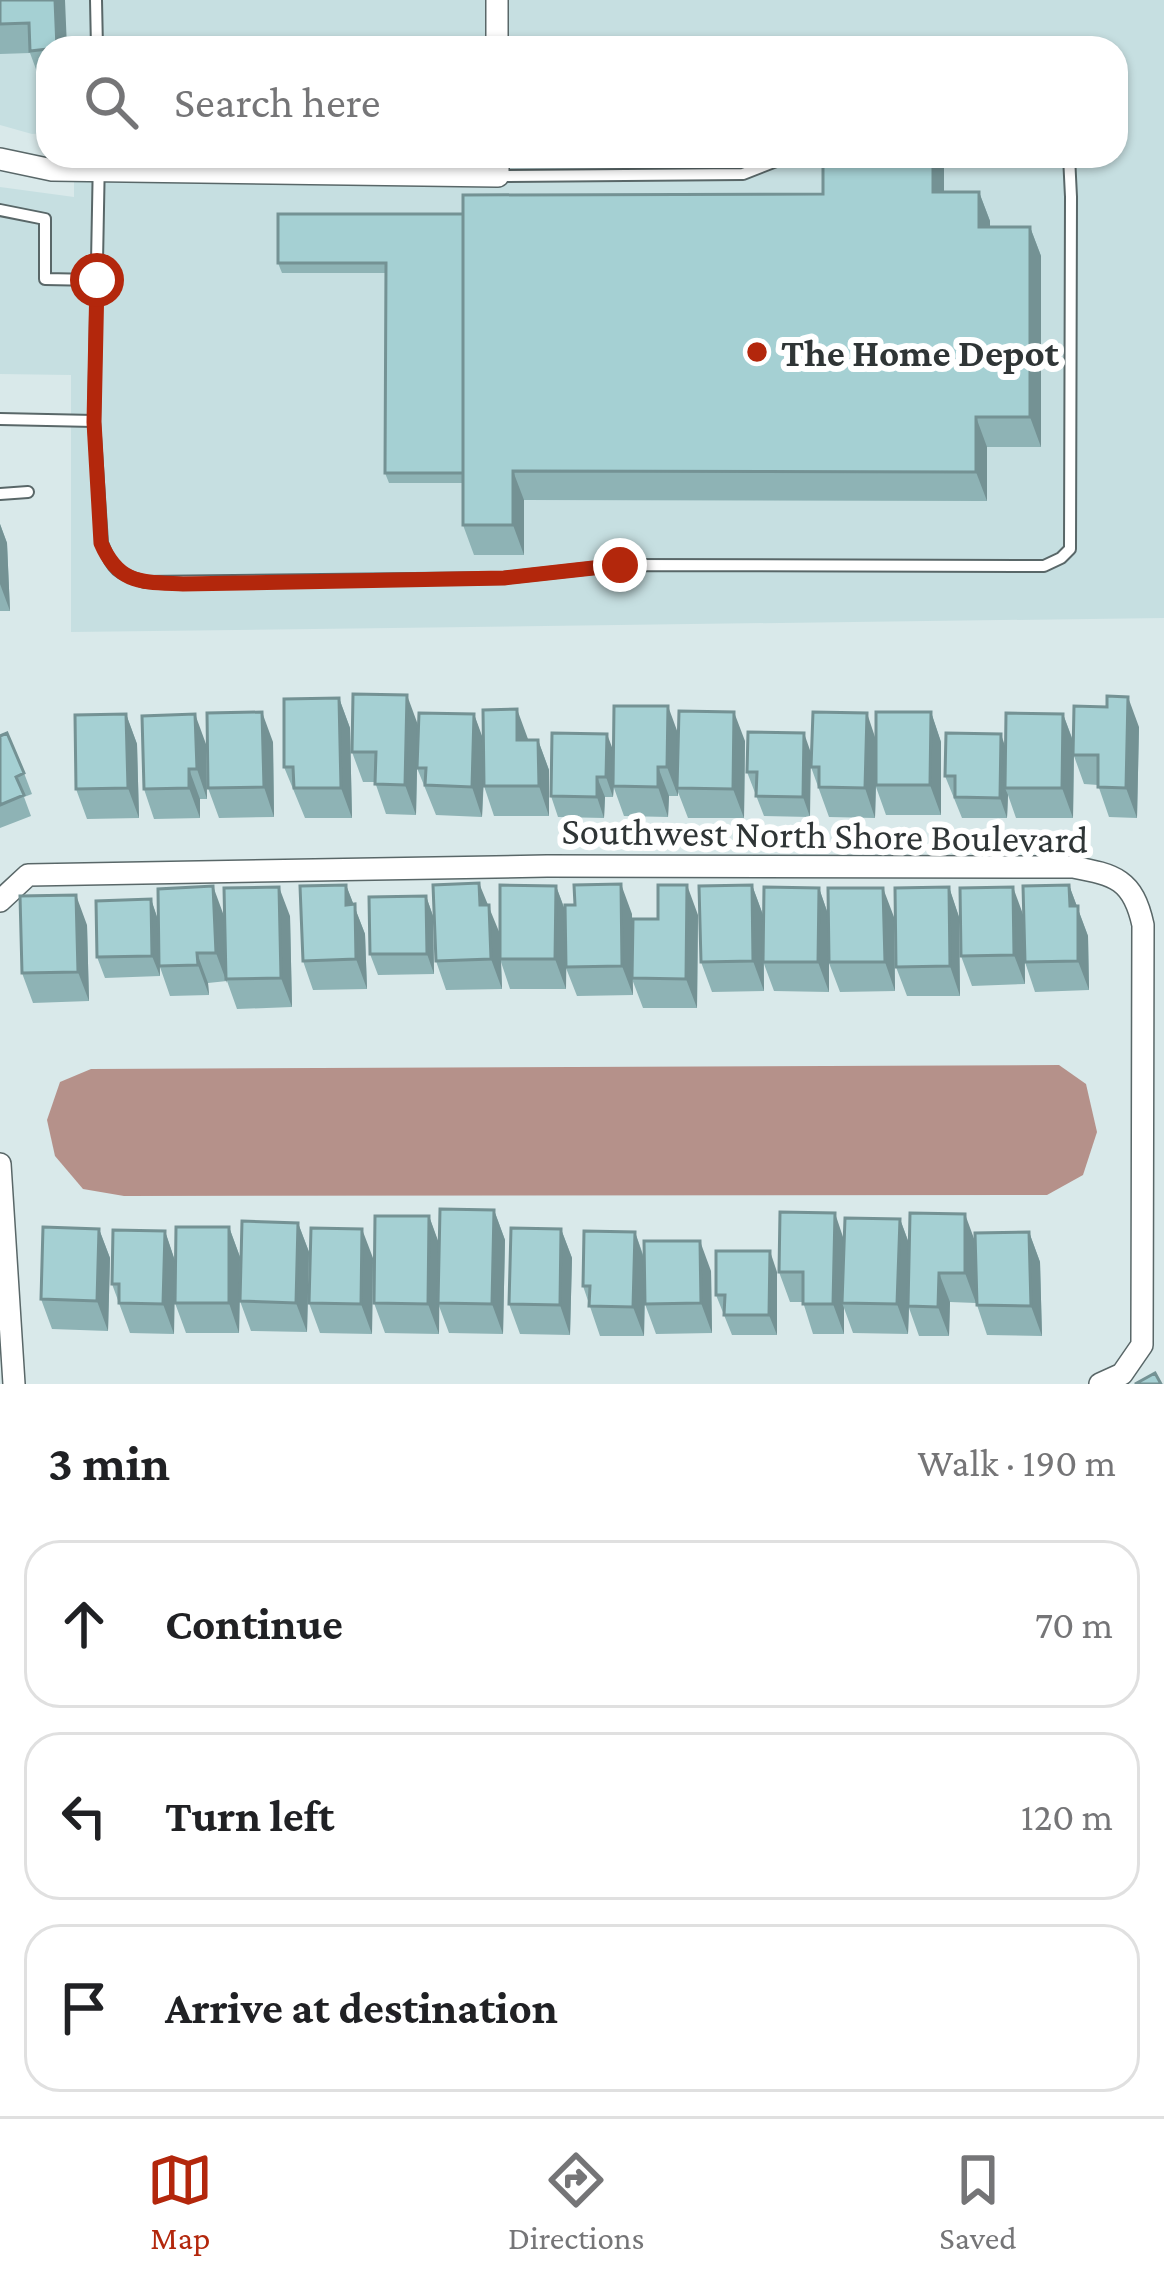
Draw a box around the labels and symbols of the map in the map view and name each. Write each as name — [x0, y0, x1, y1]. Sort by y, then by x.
route start — [70, 253, 124, 307]
place label: The Home Depot — [781, 331, 1060, 374]
marker: The Home Depot — [744, 339, 770, 365]
route end — [593, 538, 647, 592]
street label: Southwest North Shore Boulevard — [561, 808, 1089, 861]

